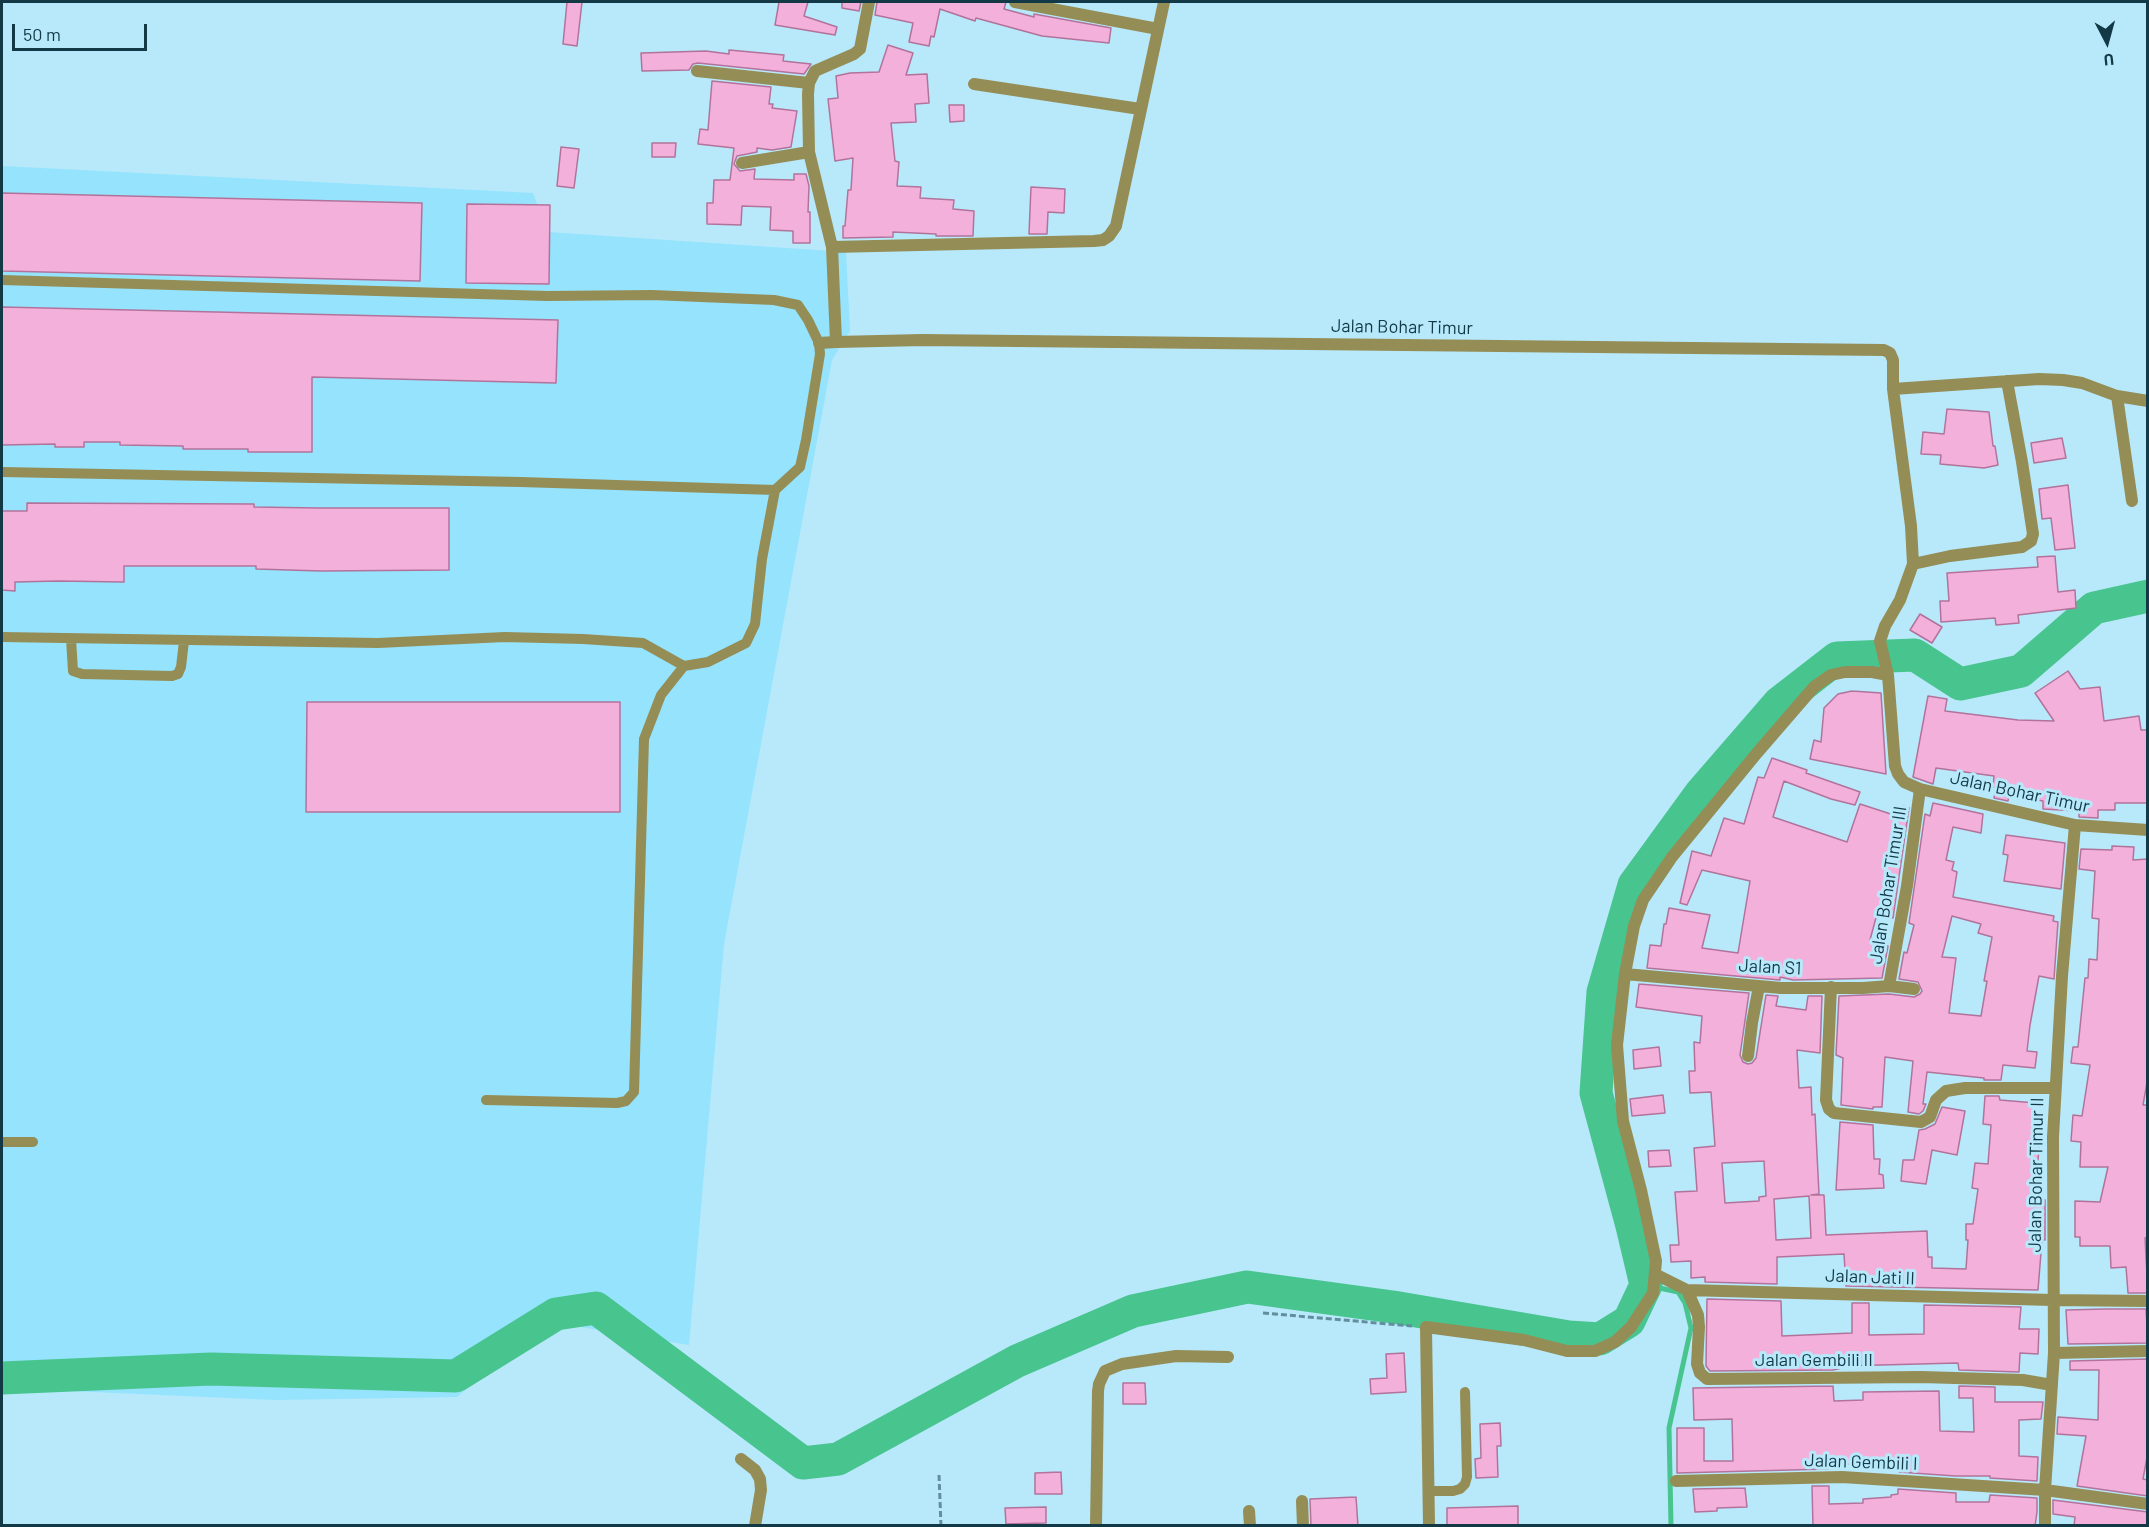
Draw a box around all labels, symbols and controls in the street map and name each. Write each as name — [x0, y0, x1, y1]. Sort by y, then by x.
scale bar — [15, 12, 150, 50]
north arrow — [2077, 12, 2137, 72]
text: 50 m — [23, 23, 61, 45]
text: U — [2103, 50, 2115, 70]
street label: Jalan Bohar Timur — [1331, 315, 1473, 339]
street label: Jalan Bohar Timur — [1948, 767, 2092, 817]
street label: Jalan Bohar Timur III — [1865, 804, 1911, 966]
street label: Jalan S1 — [1738, 955, 1802, 979]
street label: Jalan Bohar Timur II — [2024, 1097, 2048, 1253]
street label: Jalan Jati II — [1825, 1265, 1915, 1289]
street label: Jalan Gembili II — [1755, 1349, 1873, 1371]
street label: Jalan Gembili I — [1804, 1449, 1918, 1475]

